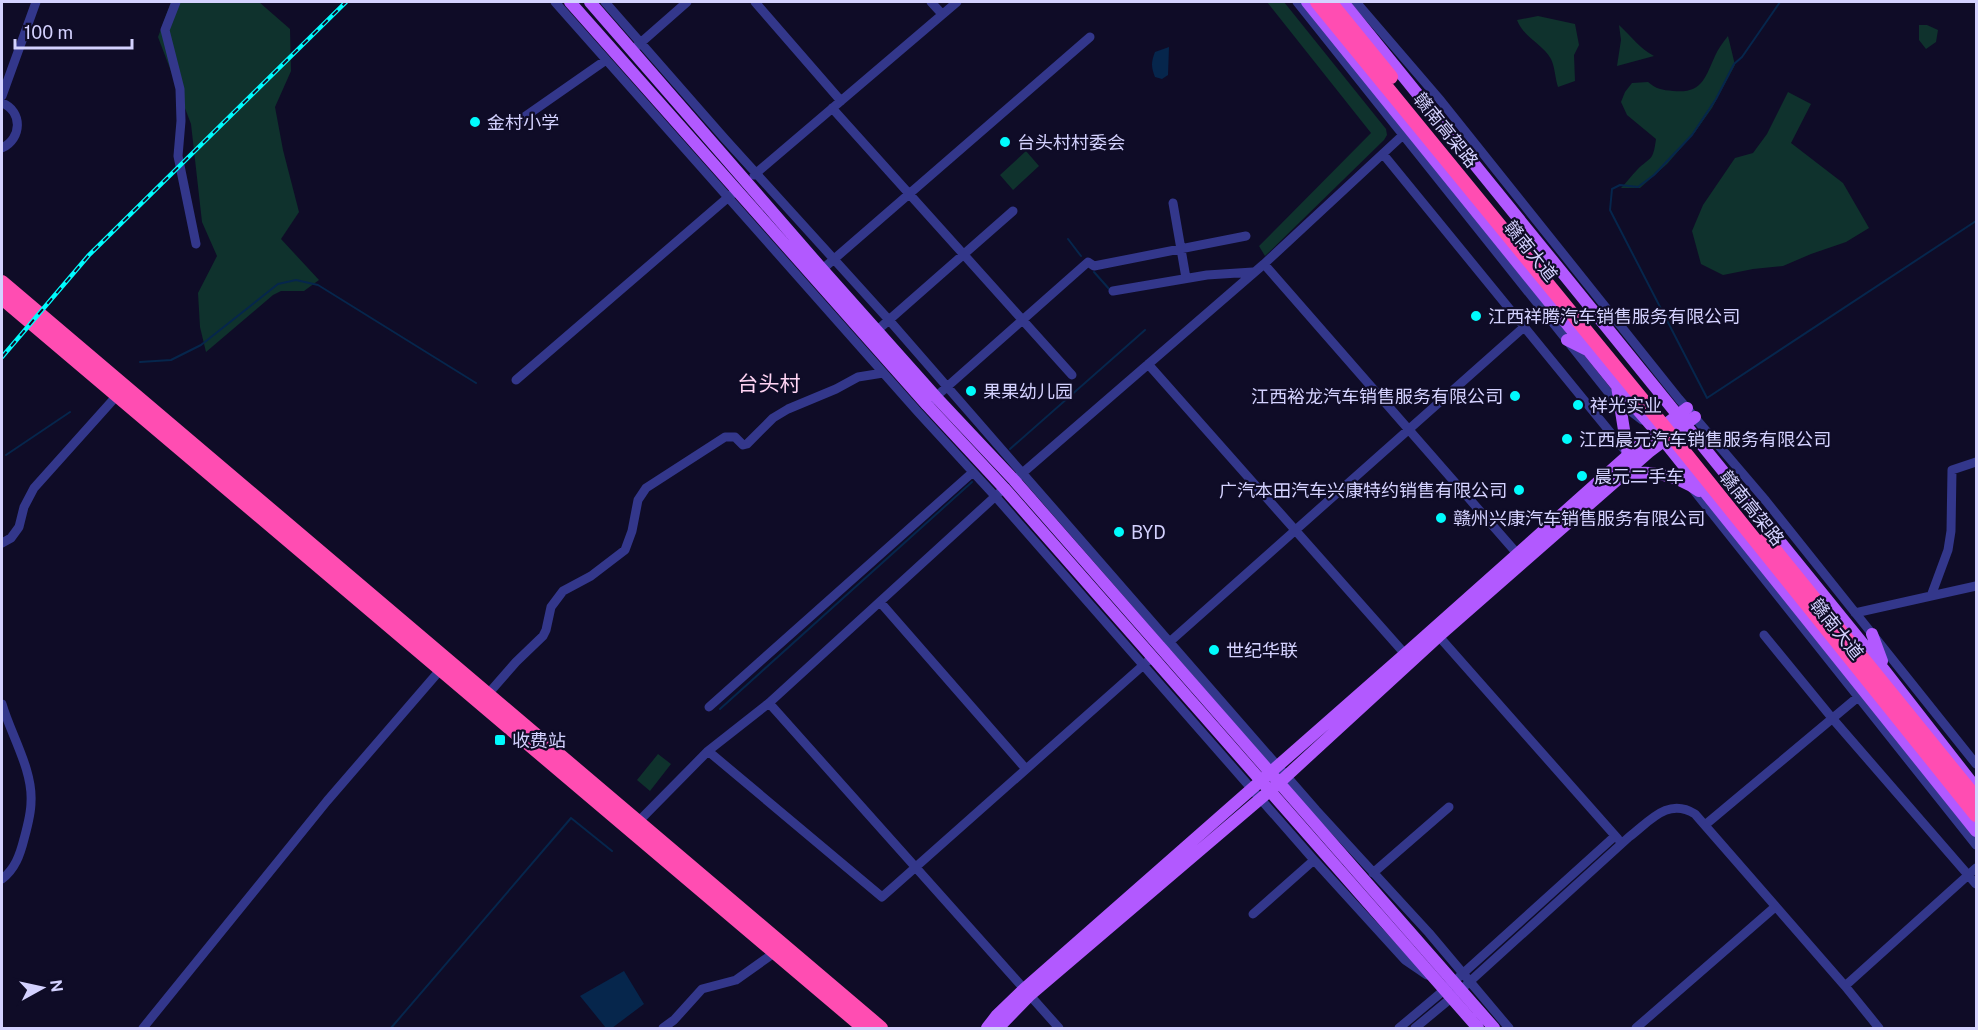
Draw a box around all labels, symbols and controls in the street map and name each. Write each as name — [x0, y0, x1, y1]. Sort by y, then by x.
scale bar — [15, 12, 132, 50]
text: 100 m — [24, 22, 73, 43]
street label: 赣南高架路 — [1410, 88, 1482, 172]
place label: 金村小学 — [487, 112, 559, 133]
marker: 金村小学 — [468, 115, 482, 129]
place label: 台头村村委会 — [1017, 132, 1125, 153]
marker: 台头村村委会 — [998, 135, 1012, 149]
street label: 赣南大道 — [1500, 216, 1562, 286]
place label: 江西祥腾汽车销售服务有限公司 — [1488, 306, 1740, 327]
marker: 江西祥腾汽车销售服务有限公司 — [1469, 309, 1483, 323]
district label: 台头村 — [738, 371, 801, 396]
place label: 果果幼儿园 — [983, 381, 1073, 402]
marker: 果果幼儿园 — [964, 384, 978, 398]
place label: 江西裕龙汽车销售服务有限公司 — [1251, 386, 1503, 407]
marker: 江西裕龙汽车销售服务有限公司 — [1508, 389, 1522, 403]
place label: 祥光实业 — [1590, 395, 1662, 416]
marker: 祥光实业 — [1571, 398, 1585, 412]
place label: 江西晨元汽车销售服务有限公司 — [1579, 429, 1831, 450]
marker: 江西晨元汽车销售服务有限公司 — [1560, 432, 1574, 446]
place label: 晨元二手车 — [1594, 466, 1684, 487]
street label: 赣南高架路 — [1716, 466, 1788, 550]
marker: 晨元二手车 — [1575, 469, 1589, 483]
place label: 广汽本田汽车兴康特约销售有限公司 — [1219, 480, 1507, 501]
marker: 广汽本田汽车兴康特约销售有限公司 — [1512, 483, 1526, 497]
place label: 赣州兴康汽车销售服务有限公司 — [1453, 508, 1705, 529]
marker: 赣州兴康汽车销售服务有限公司 — [1434, 511, 1448, 525]
place label: BYD — [1131, 522, 1166, 543]
marker: BYD — [1112, 525, 1126, 539]
street label: 赣南大道 — [1806, 594, 1868, 664]
place label: 世纪华联 — [1226, 640, 1298, 661]
marker: 世纪华联 — [1207, 643, 1221, 657]
place label: 收费站 — [512, 730, 566, 751]
marker: 收费站 — [493, 733, 507, 747]
north arrow — [12, 958, 72, 1018]
text: N — [46, 978, 67, 994]

